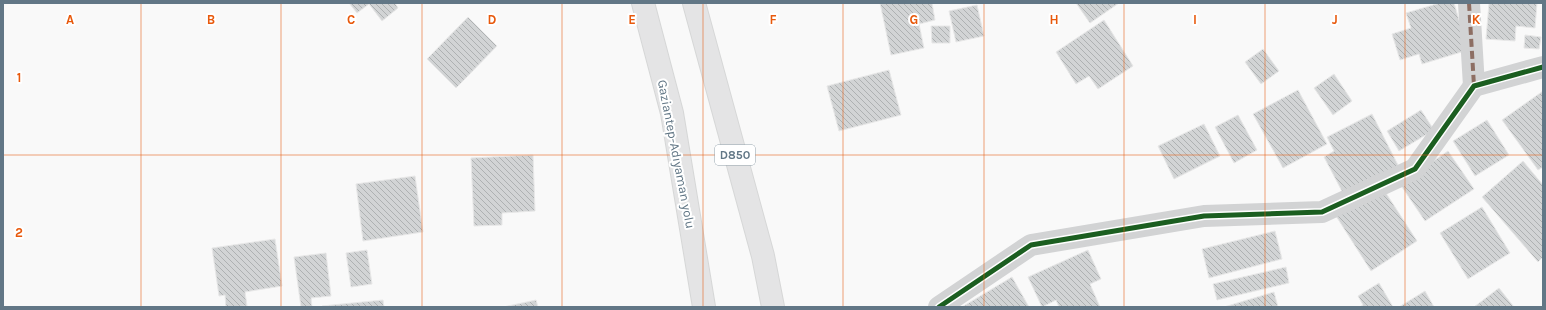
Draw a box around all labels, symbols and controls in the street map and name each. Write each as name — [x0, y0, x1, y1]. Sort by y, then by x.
text: A — [66, 12, 74, 27]
text: B — [207, 12, 215, 27]
text: C — [347, 12, 355, 27]
text: D — [488, 12, 497, 27]
text: E — [628, 12, 636, 27]
text: F — [769, 12, 777, 27]
text: G — [910, 12, 918, 27]
text: H — [1049, 12, 1059, 27]
text: I — [1193, 12, 1197, 27]
text: J — [1332, 12, 1338, 27]
text: K — [1472, 12, 1481, 27]
text: 1 — [17, 70, 21, 85]
street label: Gaziantep-Adıyaman yolu — [655, 78, 698, 230]
road number: D850 — [715, 145, 755, 165]
text: 2 — [15, 225, 23, 240]

